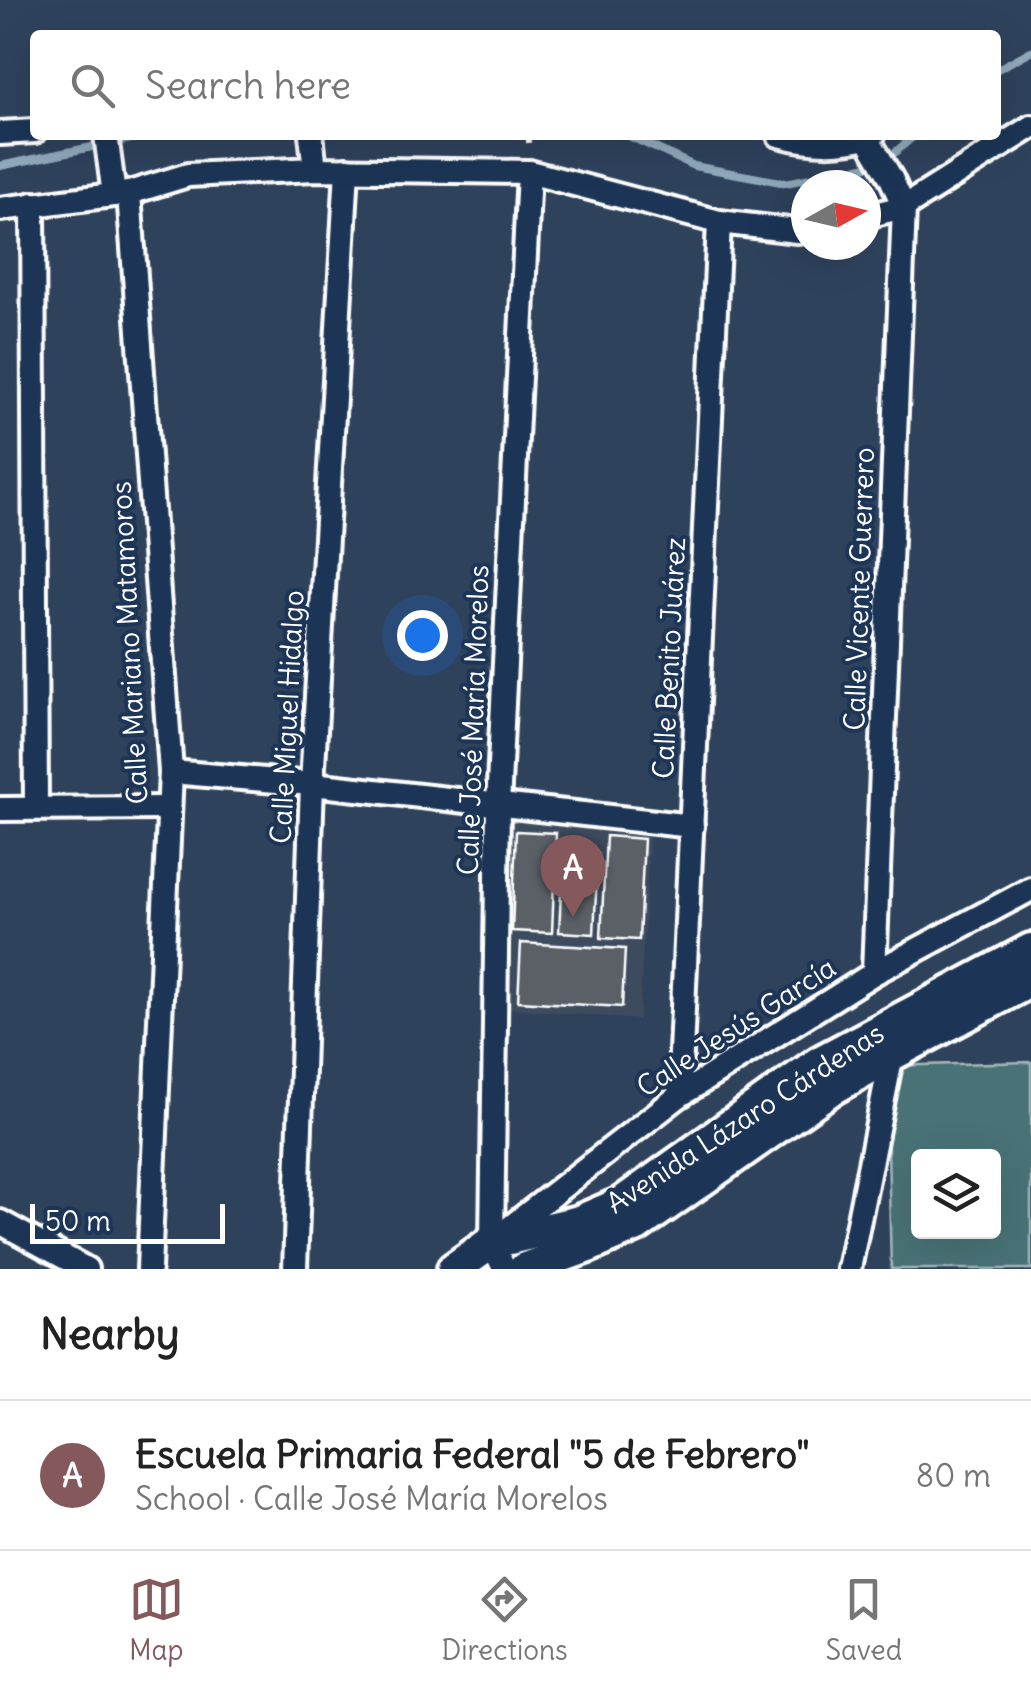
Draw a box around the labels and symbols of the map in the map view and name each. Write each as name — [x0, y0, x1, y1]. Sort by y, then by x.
north arrow — [791, 170, 881, 260]
street label: Calle Vicente Guerrero — [836, 447, 882, 731]
street label: Calle Mariano Matamoros — [103, 481, 155, 805]
street label: Calle Benito Juárez — [645, 536, 693, 780]
street label: Calle José María Morelos — [450, 564, 496, 876]
street label: Calle Miguel Hidalgo — [262, 589, 312, 845]
your location — [397, 610, 448, 661]
pin: A — [540, 834, 606, 917]
street label: Calle Jesús García — [630, 949, 842, 1105]
street label: Avenida Lázaro Cárdenas — [600, 1015, 890, 1221]
scale bar — [30, 1199, 225, 1244]

